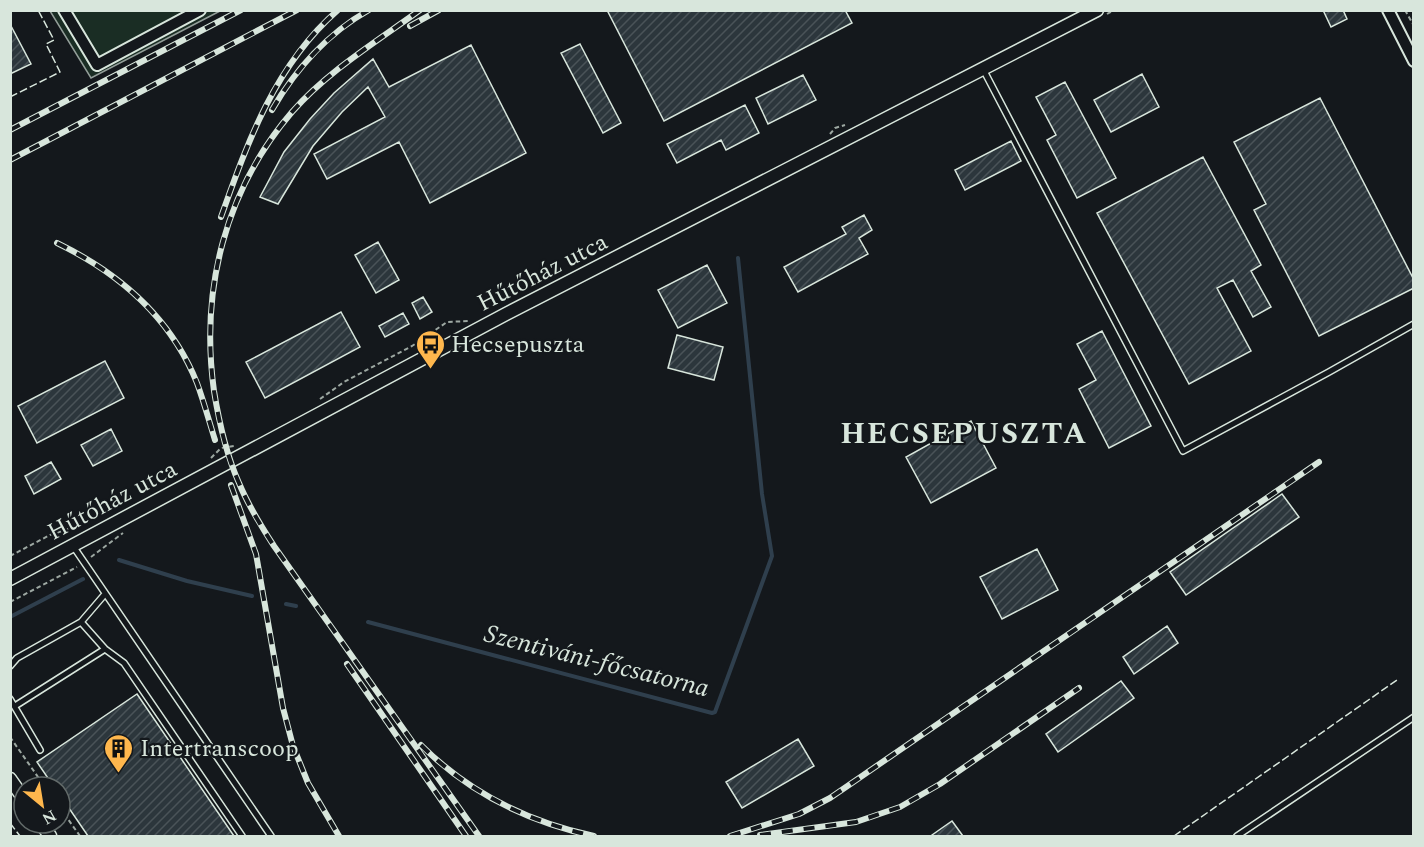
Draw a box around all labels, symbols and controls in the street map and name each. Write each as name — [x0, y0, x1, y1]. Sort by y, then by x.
street label: Hűtőház utca — [471, 224, 614, 321]
place label: Hecsepuszta — [451, 327, 585, 363]
bus stop icon: Hecsepuszta — [414, 328, 446, 370]
district label: HECSEPUSZTA — [840, 411, 1088, 457]
street label: Hűtőház utca — [41, 451, 184, 550]
water label: Szentiváni-főcsatorna — [480, 614, 713, 708]
place label: Intertranscoop — [140, 731, 299, 767]
building icon: Intertranscoop — [103, 732, 135, 774]
north arrow — [12, 775, 72, 835]
text: N — [37, 803, 61, 831]

